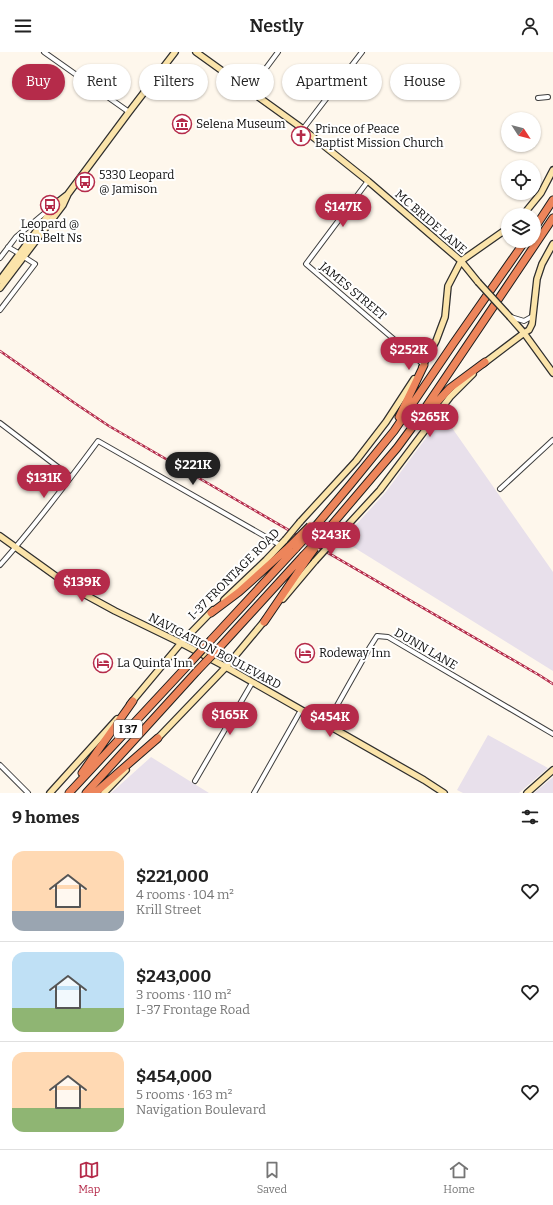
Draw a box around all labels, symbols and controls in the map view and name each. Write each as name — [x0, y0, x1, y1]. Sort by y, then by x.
icon: menu — [12, 15, 34, 37]
text: Nestly — [249, 15, 304, 37]
icon: person — [519, 15, 541, 37]
chip: Buy — [12, 64, 65, 100]
chip: Rent — [73, 64, 131, 100]
chip: Filters — [139, 64, 208, 100]
chip: New — [216, 64, 274, 100]
chip: Apartment — [282, 64, 382, 100]
chip: House — [390, 64, 460, 100]
north arrow — [501, 112, 541, 152]
map controls — [501, 112, 541, 248]
museum icon: Selena Museum — [171, 113, 193, 135]
place label: Selena Museum — [196, 117, 286, 131]
place label: Prince of Peace Baptist Mission Church — [315, 122, 444, 150]
church icon: Prince of Peace Baptist Mission Church — [290, 125, 312, 147]
button: locate — [501, 160, 541, 200]
place label: 5330 Leopard @ Jamison — [99, 168, 174, 196]
bus stop icon: 5330 Leopard @ Jamison — [74, 171, 96, 193]
street label: MC BRIDE LANE — [392, 187, 470, 257]
bus stop icon: Leopard @ Sun Belt Ns — [39, 194, 61, 216]
pin: $147K — [315, 194, 371, 228]
text: $147K — [324, 199, 362, 214]
button: layers — [501, 208, 541, 248]
place label: Leopard @ Sun Belt Ns — [18, 217, 82, 245]
street label: JAMES STREET — [316, 259, 389, 323]
pin: $252K — [381, 337, 437, 371]
text: $252K — [390, 342, 428, 357]
pin: $265K — [402, 404, 458, 438]
text: $265K — [410, 409, 450, 424]
pin: $221K — [165, 452, 221, 486]
text: $221K — [174, 457, 212, 472]
pin: $131K — [16, 465, 72, 499]
text: $131K — [26, 470, 62, 485]
pin: $243K — [303, 522, 359, 556]
street label: I-37 FRONTAGE ROAD — [186, 526, 282, 622]
text: $243K — [311, 527, 351, 542]
pin: $139K — [54, 569, 110, 603]
text: $139K — [63, 574, 101, 589]
street label: NAVIGATION BOULEVARD — [146, 610, 284, 692]
street label: DUNN LANE — [392, 625, 460, 673]
hotel icon: Rodeway Inn — [294, 642, 316, 664]
place label: Rodeway Inn — [319, 646, 391, 660]
hotel icon: La Quinta Inn — [92, 652, 114, 674]
place label: La Quinta Inn — [117, 656, 193, 670]
pin: $165K — [202, 702, 258, 736]
pin: $454K — [302, 704, 358, 738]
text: $165K — [211, 707, 249, 722]
text: $454K — [310, 709, 350, 724]
road number: I 37 — [114, 720, 142, 738]
icon: filters — [519, 806, 541, 828]
text: 9 homes — [12, 807, 80, 828]
text: $221,000 — [136, 866, 209, 887]
icon: home — [44, 867, 92, 915]
icon: heart — [519, 880, 541, 902]
text: 4 rooms · 104 m² — [136, 887, 234, 902]
text: Krill Street — [136, 902, 201, 917]
text: $243,000 — [136, 966, 211, 987]
icon: home — [44, 968, 92, 1016]
icon: heart — [519, 981, 541, 1003]
text: 3 rooms · 110 m² — [136, 987, 231, 1002]
text: I-37 Frontage Road — [136, 1002, 250, 1017]
text: $454,000 — [136, 1066, 212, 1087]
icon: home — [44, 1068, 92, 1116]
icon: heart — [519, 1081, 541, 1103]
text: 5 rooms · 163 m² — [136, 1087, 232, 1102]
text: Navigation Boulevard — [136, 1102, 266, 1117]
tab: Map — [78, 1159, 100, 1196]
tab: Saved — [257, 1159, 287, 1196]
tab: Home — [443, 1159, 475, 1196]

